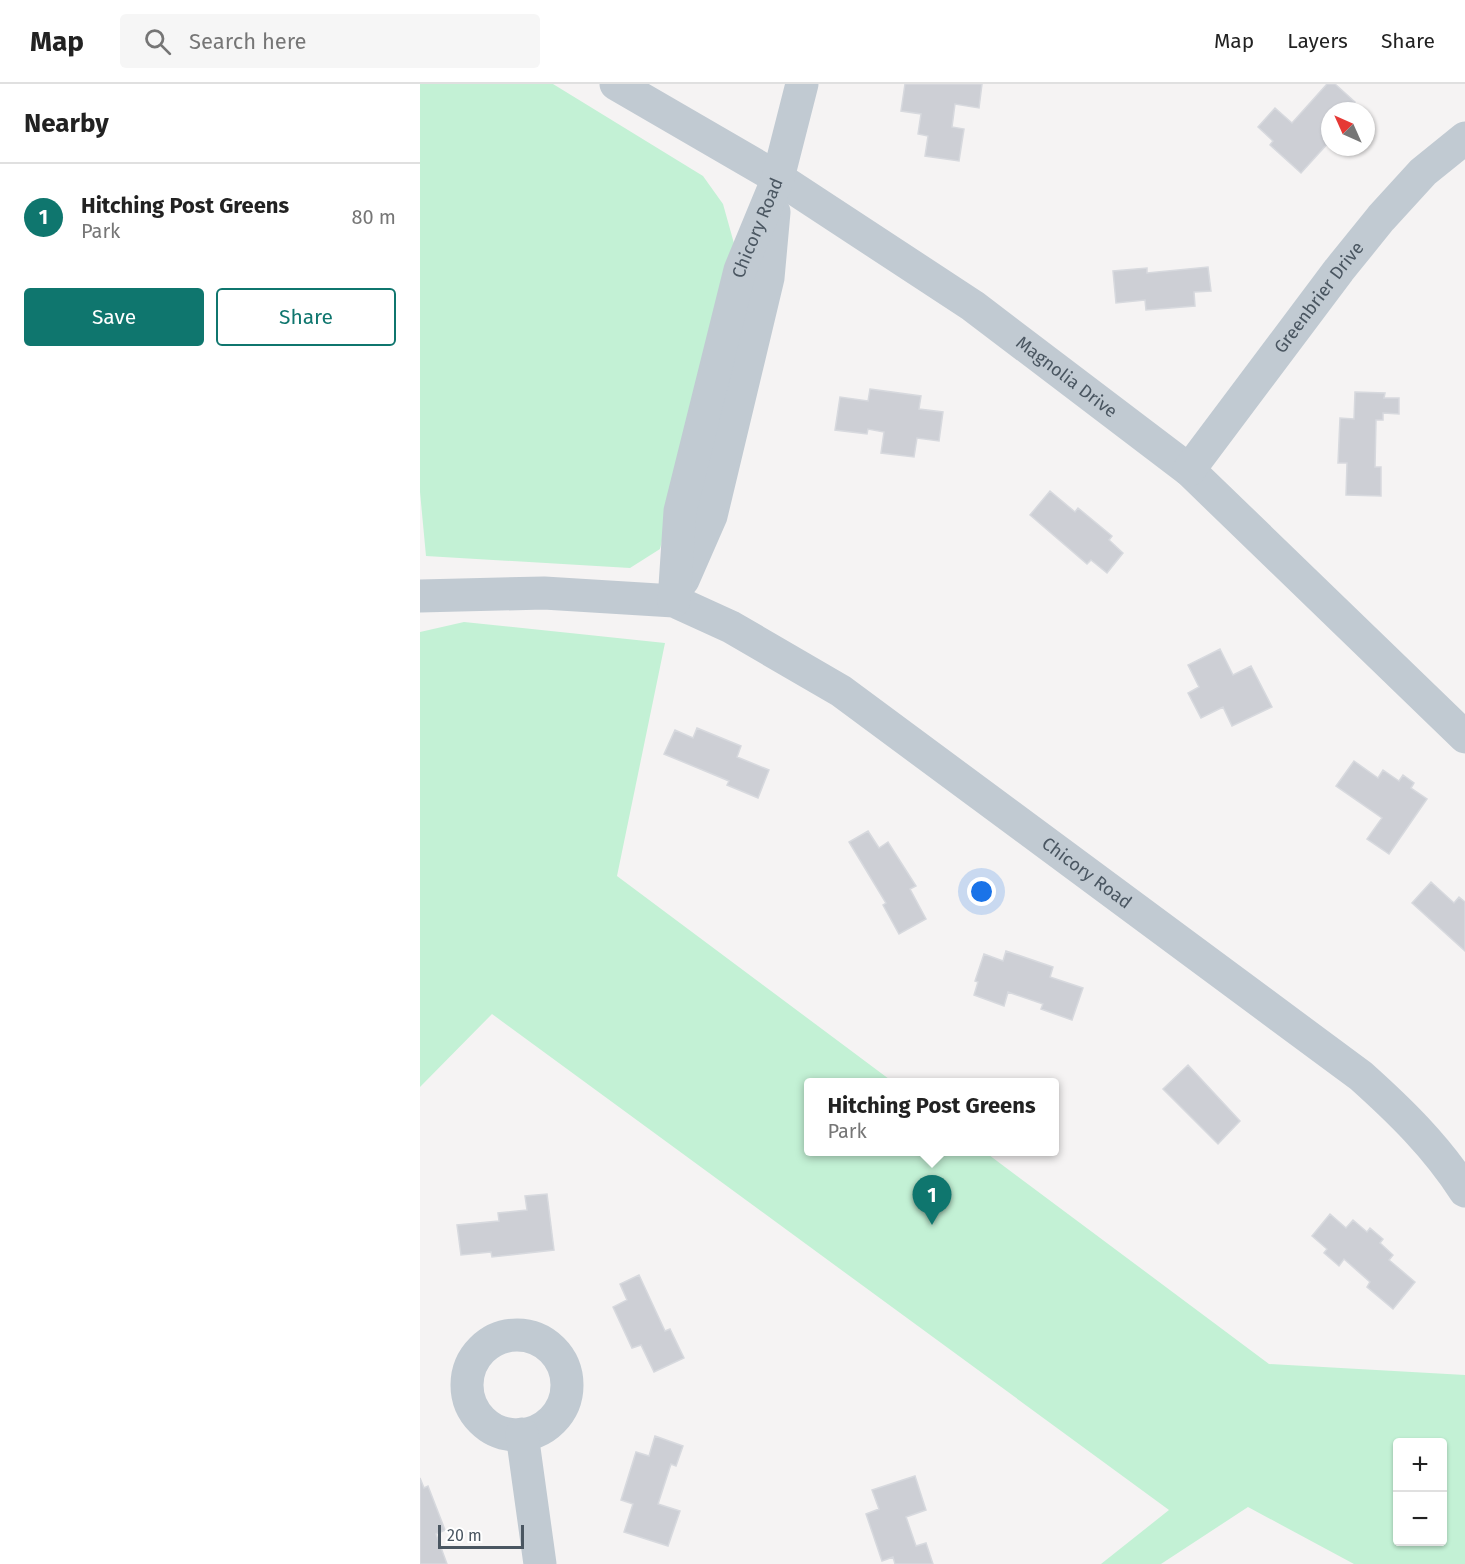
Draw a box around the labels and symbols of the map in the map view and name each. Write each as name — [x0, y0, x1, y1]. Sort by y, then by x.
north arrow — [1321, 102, 1375, 156]
street label: Chicory Road — [727, 175, 788, 280]
street label: Greenbrier Drive — [1269, 237, 1368, 358]
street label: Magnolia Drive — [1012, 332, 1121, 422]
street label: Chicory Road — [1037, 832, 1136, 913]
your location — [967, 877, 996, 906]
pin: 1 — [912, 1176, 952, 1225]
scale bar — [438, 1522, 524, 1550]

